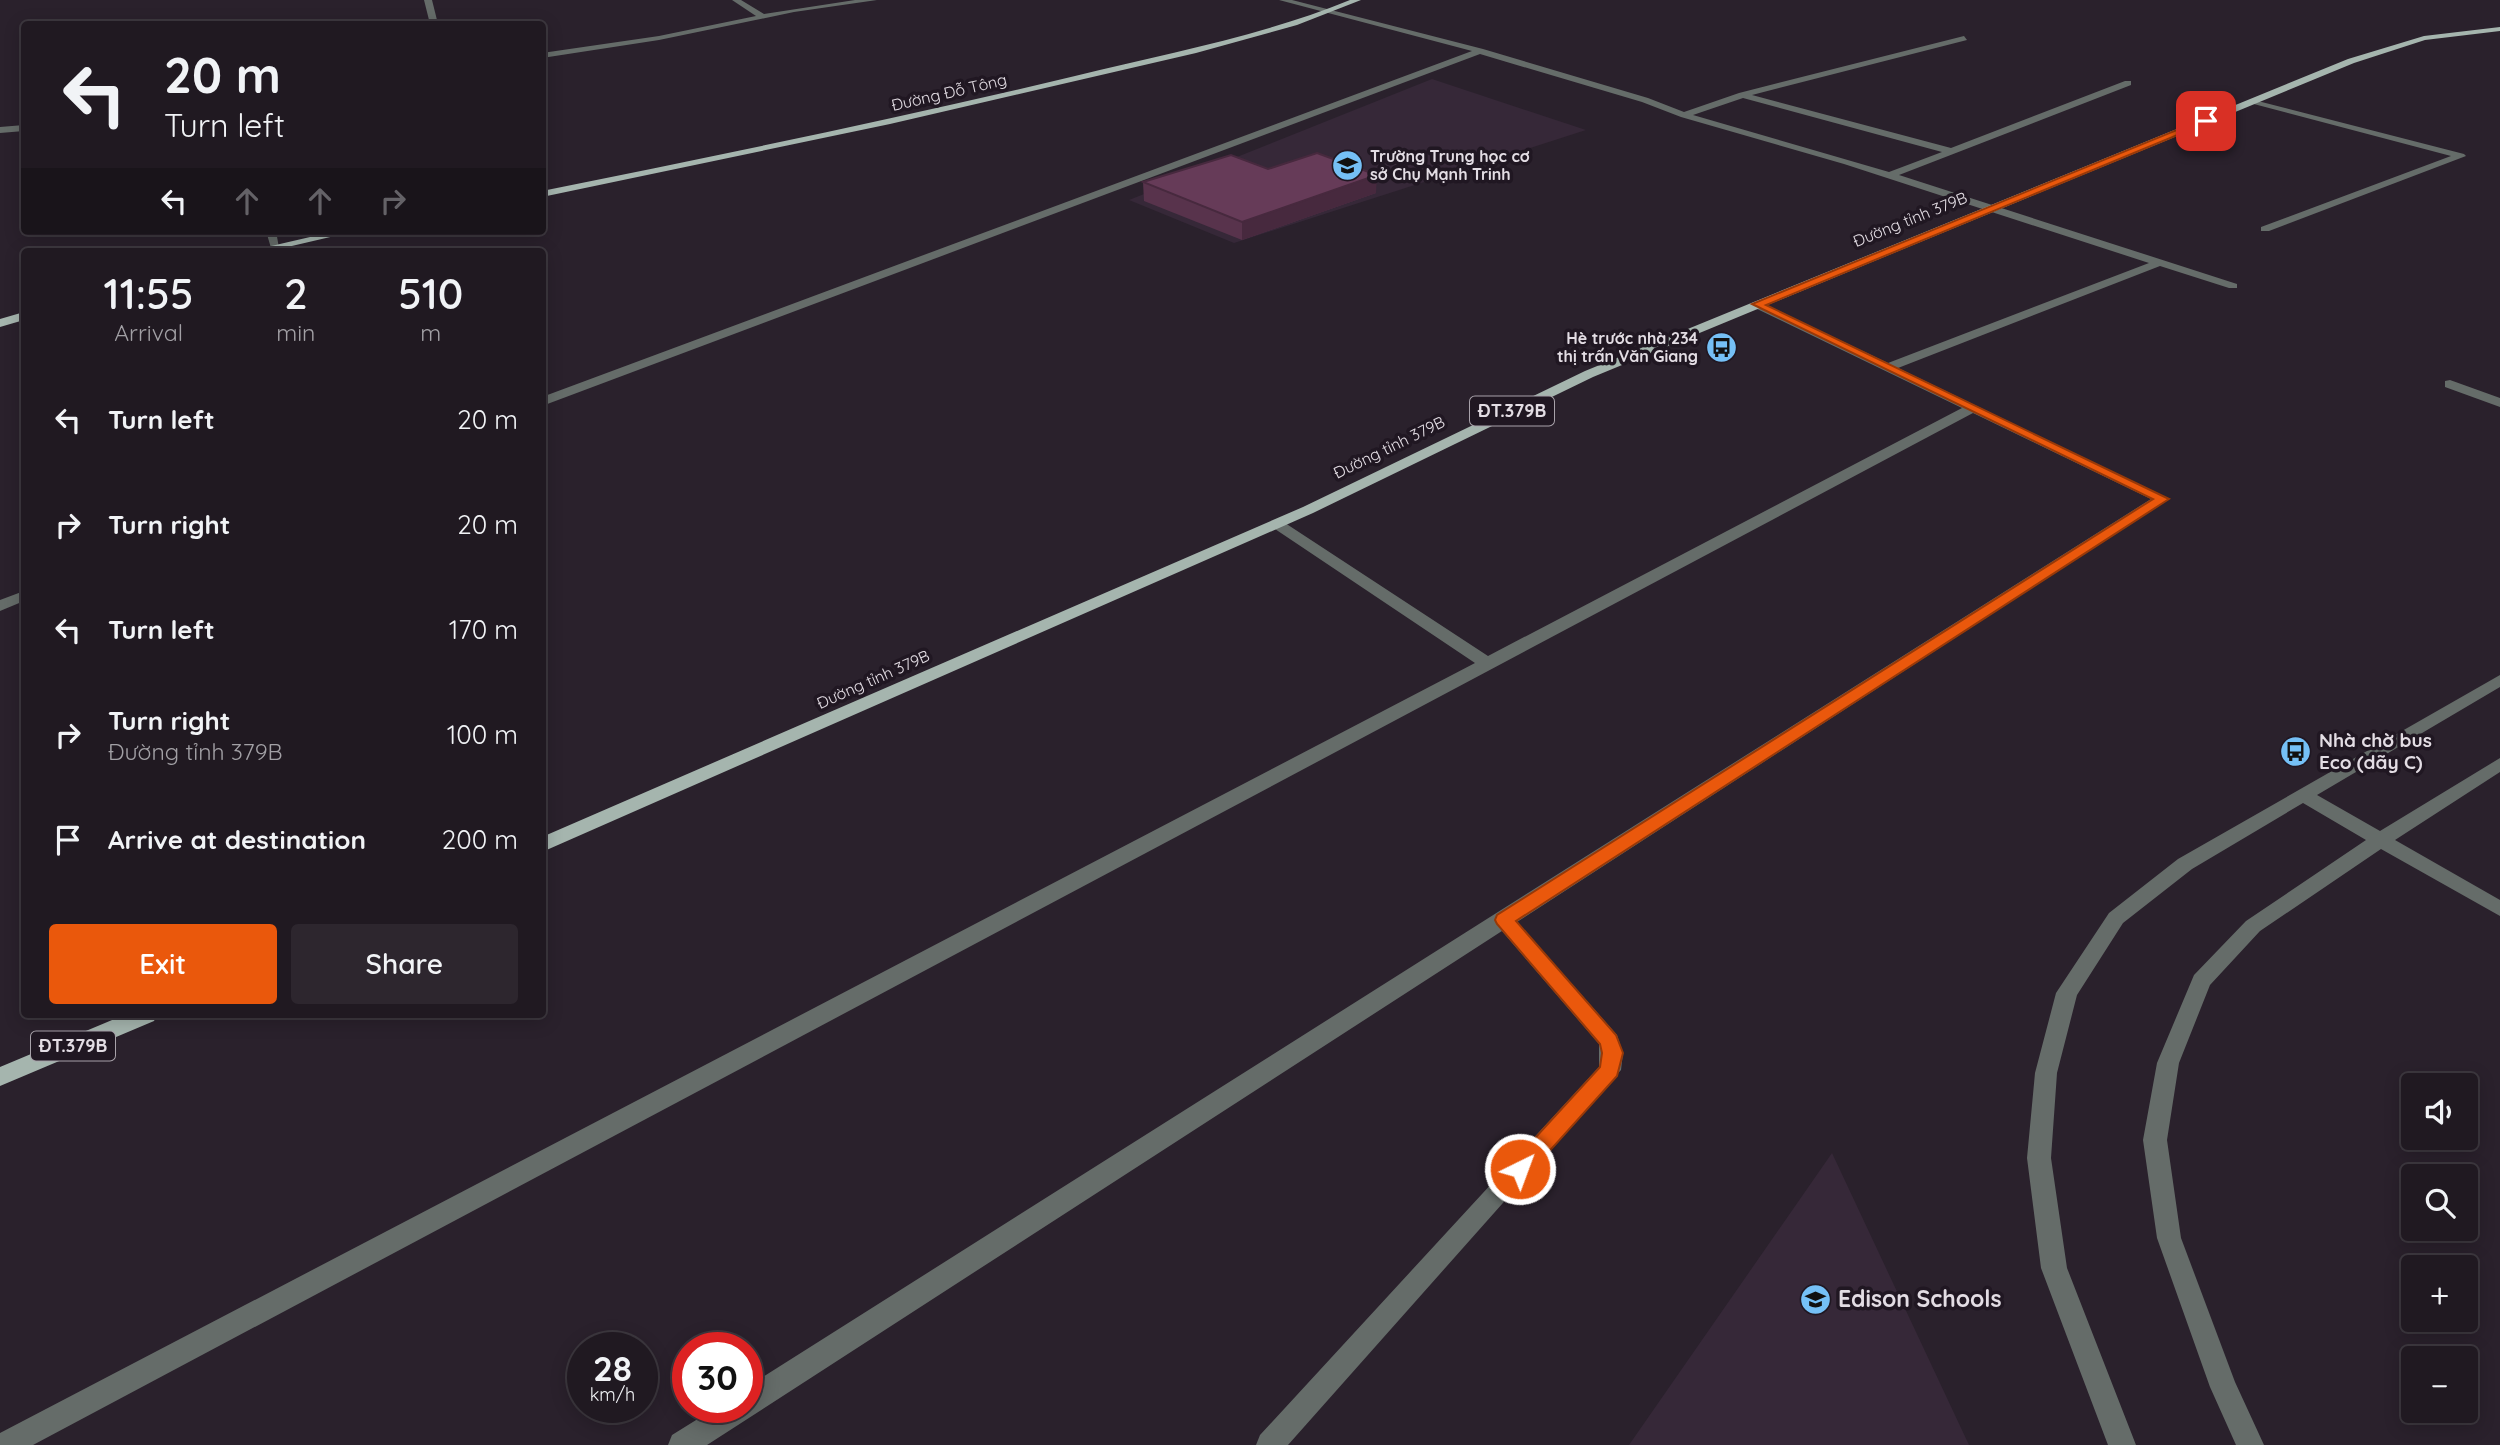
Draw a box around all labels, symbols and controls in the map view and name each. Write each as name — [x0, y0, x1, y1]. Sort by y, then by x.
text: 20 m — [164, 44, 281, 105]
icon: left — [49, 49, 140, 140]
street label: Đường Đỗ Tông — [889, 69, 1009, 115]
pin — [2176, 91, 2236, 151]
icon: arrive — [2187, 102, 2225, 140]
text: Turn left — [164, 105, 285, 145]
place label: Trường Trung học cơ sở Chụ Mạnh Trinh — [1370, 146, 1530, 184]
school or university icon: Trường Trung học cơ sở Chụ Mạnh Trinh — [1330, 148, 1364, 182]
icon: left — [155, 182, 193, 220]
icon: ahead — [228, 182, 266, 220]
icon: ahead — [301, 182, 339, 220]
icon: right — [374, 182, 412, 220]
street label: Đường tỉnh 379B — [1850, 187, 1970, 251]
text: 11:55 — [104, 267, 194, 320]
text: 2 — [284, 267, 308, 320]
text: 510 — [398, 267, 463, 320]
text: Arrival — [114, 318, 183, 347]
text: min — [276, 318, 315, 347]
text: m — [420, 318, 441, 347]
place label: Hè trước nhà 234 thị trấn Văn Giang — [1557, 328, 1699, 366]
bus stop icon: Hè trước nhà 234 thị trấn Văn Giang — [1704, 330, 1738, 364]
road number: ĐT.379B — [1470, 396, 1554, 426]
icon: left — [49, 401, 87, 439]
text: Turn left — [108, 403, 215, 436]
text: 20 m — [457, 403, 518, 436]
street label: Đường tỉnh 379B — [1330, 411, 1448, 483]
icon: right — [49, 506, 87, 544]
text: Turn right — [108, 508, 230, 541]
text: 20 m — [457, 508, 518, 541]
icon: left — [49, 611, 87, 649]
text: Turn left — [108, 613, 215, 646]
text: 170 m — [449, 613, 518, 646]
street label: Đường tỉnh 379B — [813, 645, 933, 713]
text: Turn right — [108, 704, 230, 737]
icon: right — [49, 716, 87, 754]
text: 100 m — [447, 718, 518, 751]
place label: Nhà chờ bus Eco (dãy C) — [2319, 728, 2432, 774]
bus stop icon: Nhà chờ bus Eco (dãy C) — [2279, 734, 2313, 768]
text: Đường tỉnh 379B — [108, 737, 282, 766]
icon: arrive — [49, 821, 87, 859]
text: Arrive at destination — [108, 823, 366, 856]
text: 200 m — [442, 823, 518, 856]
button: Exit — [49, 924, 277, 1004]
button: Share — [291, 924, 518, 1004]
road number: ĐT.379B — [31, 1031, 115, 1060]
map controls — [2401, 1073, 2478, 1423]
button: sound — [2401, 1073, 2478, 1150]
position arrow — [1483, 1132, 1557, 1206]
button: search — [2401, 1164, 2478, 1241]
button: + — [2401, 1255, 2478, 1332]
school or university icon: Edison Schools — [1798, 1282, 1832, 1316]
place label: Edison Schools — [1838, 1284, 2002, 1313]
speed limit sign: 30 — [672, 1332, 763, 1423]
text: 28 — [593, 1346, 632, 1390]
button: − — [2401, 1346, 2478, 1423]
text: km/h — [590, 1383, 635, 1406]

